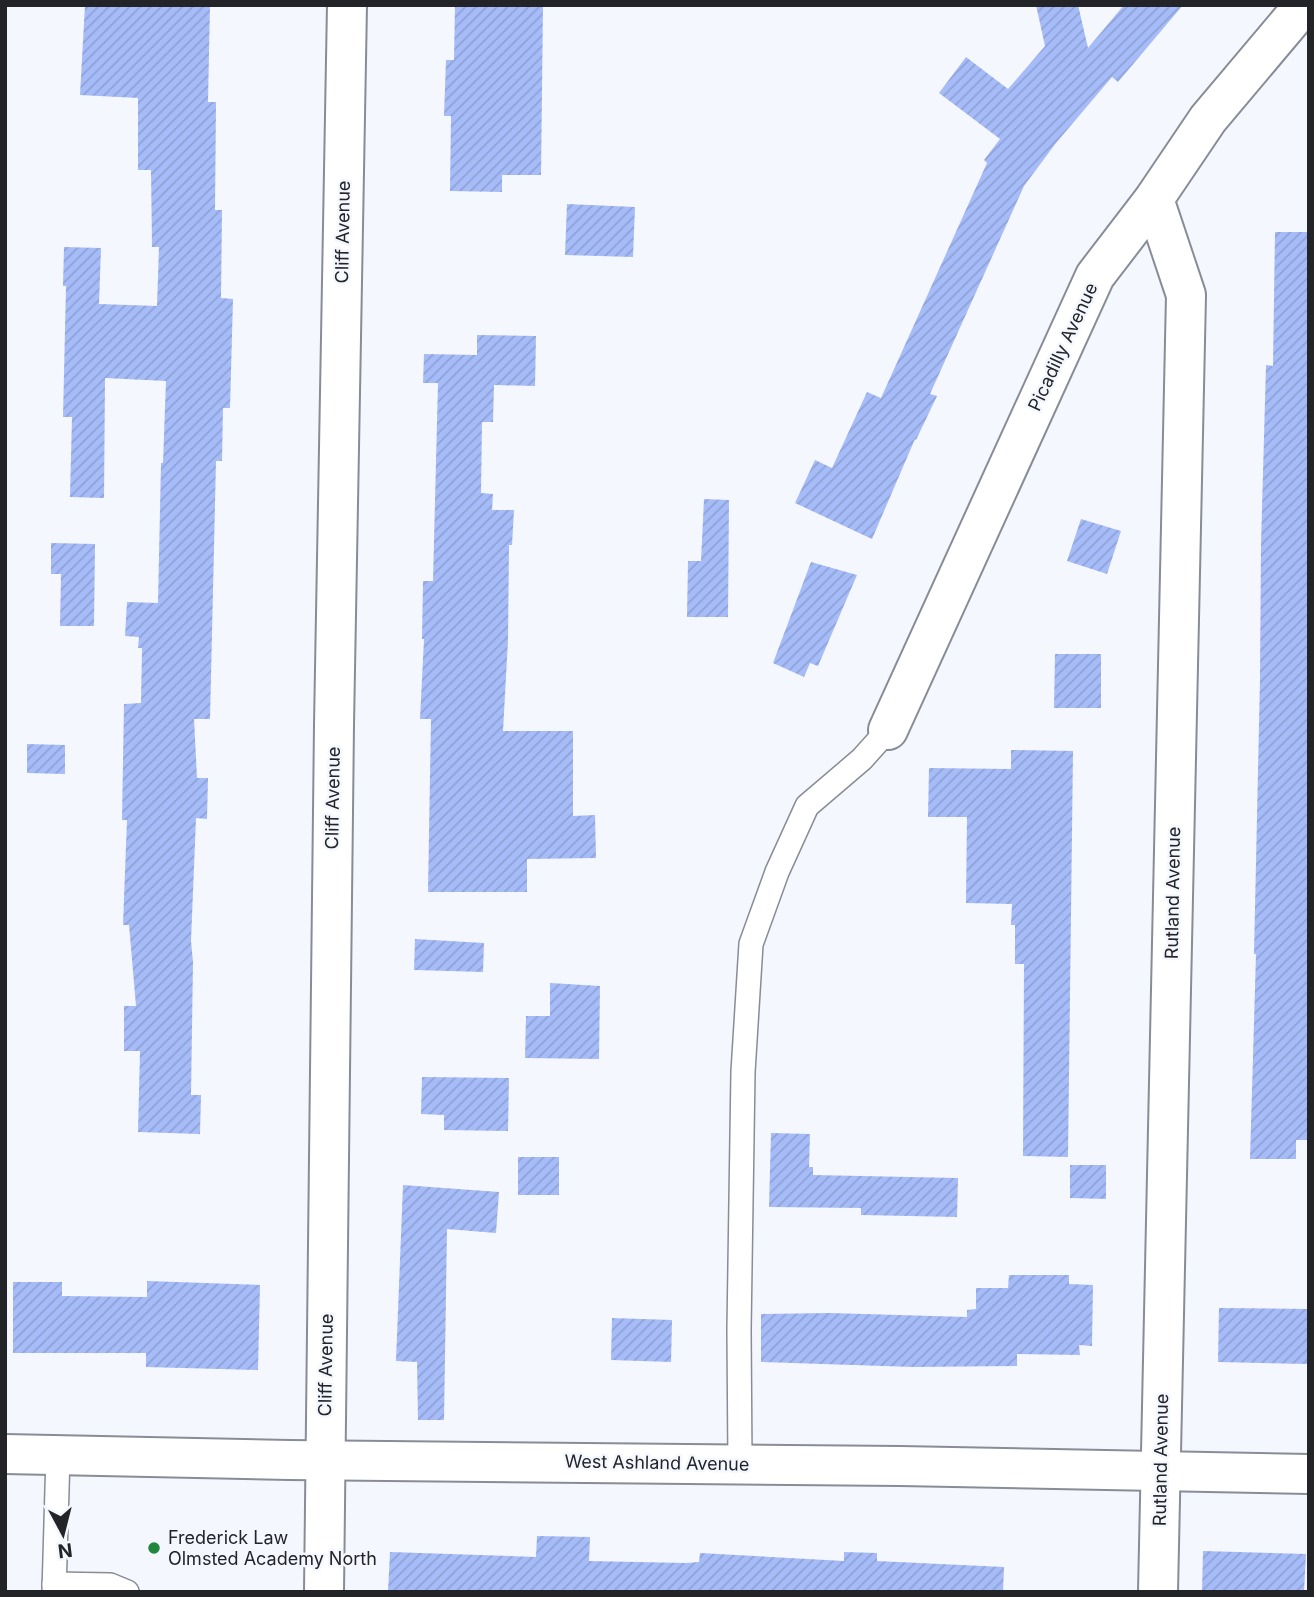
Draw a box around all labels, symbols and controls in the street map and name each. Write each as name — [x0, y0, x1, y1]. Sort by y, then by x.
street label: Cliff Avenue — [331, 180, 354, 284]
street label: Picadilly Avenue — [1024, 279, 1101, 414]
street label: Cliff Avenue — [321, 746, 344, 850]
street label: Rutland Avenue — [1161, 827, 1184, 959]
street label: Cliff Avenue — [314, 1313, 337, 1417]
street label: Rutland Avenue — [1149, 1394, 1172, 1526]
street label: West Ashland Avenue — [564, 1450, 750, 1475]
north arrow — [28, 1499, 98, 1569]
place label: Frederick Law Olmsted Academy North — [168, 1527, 377, 1569]
text: N — [56, 1538, 74, 1563]
marker: Frederick Law Olmsted Academy North — [146, 1540, 162, 1556]

